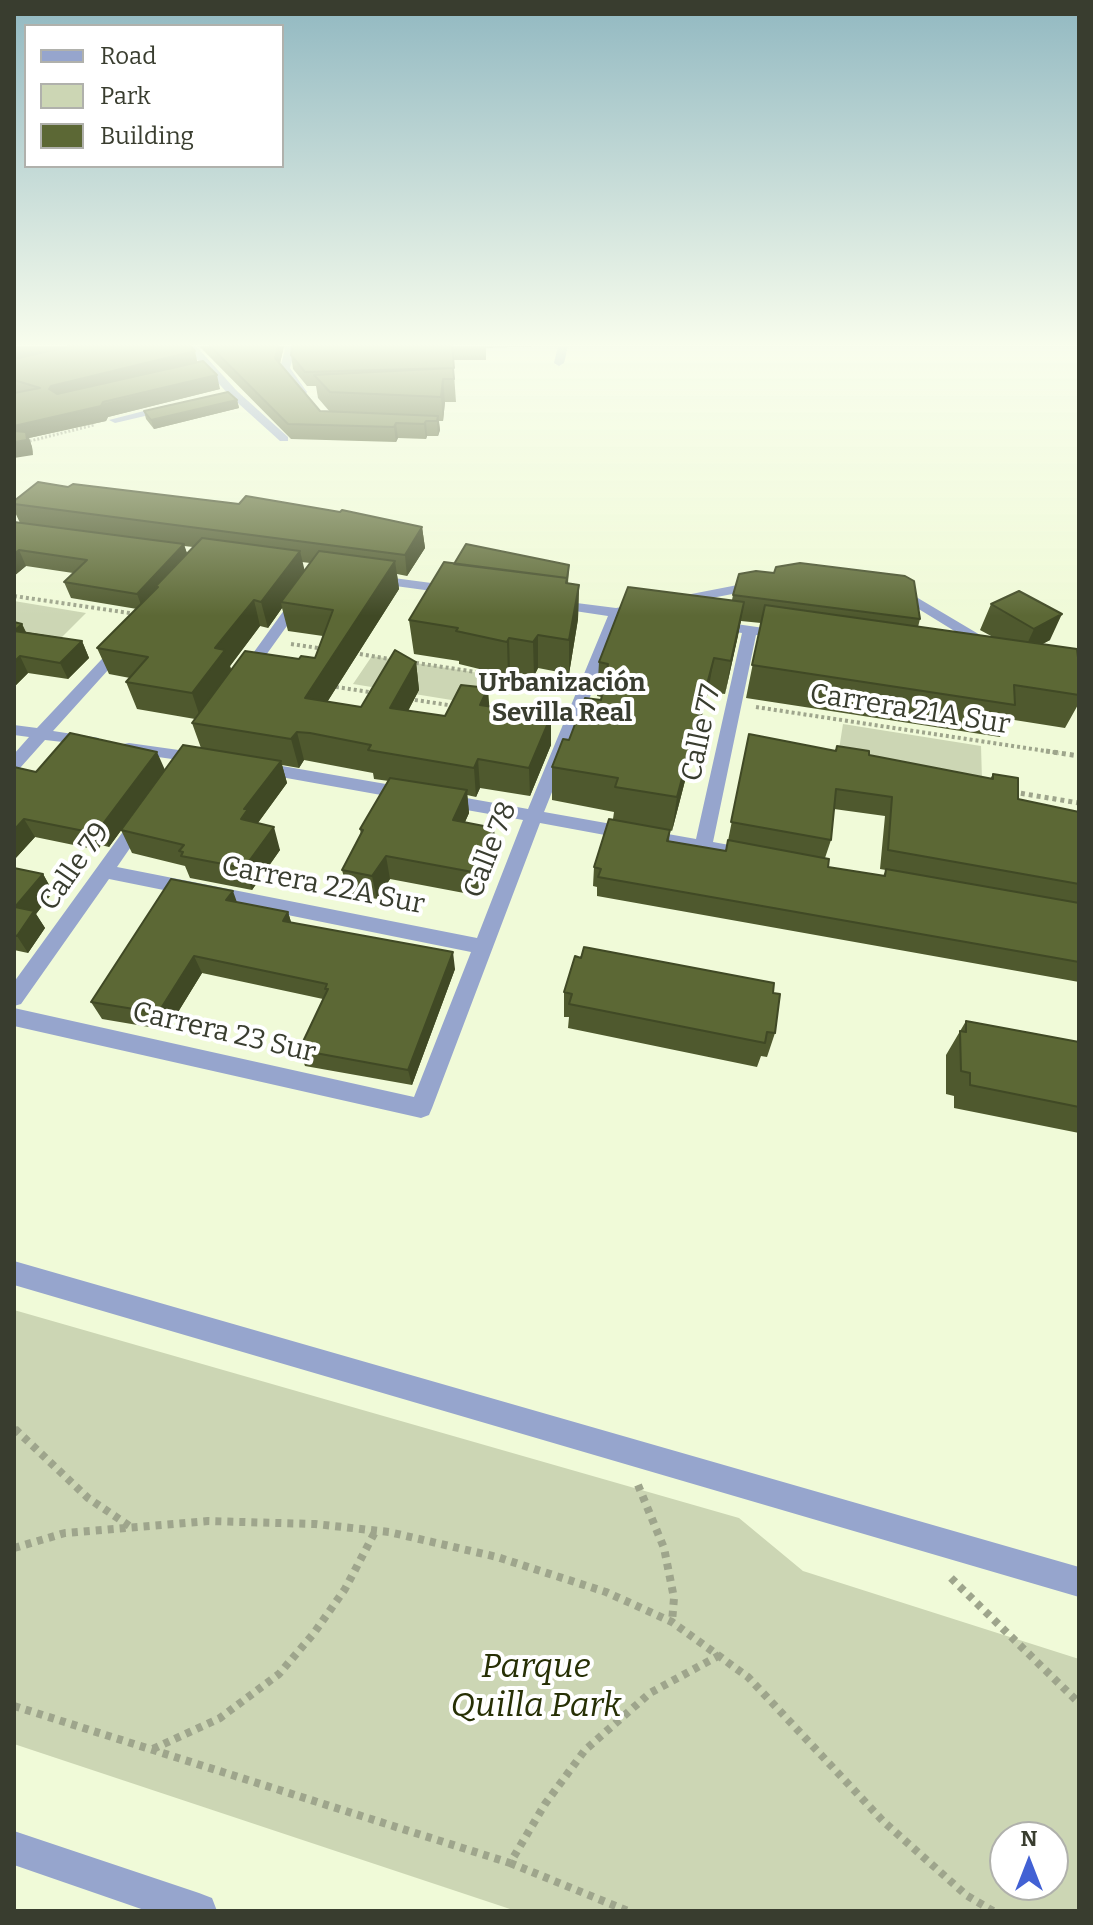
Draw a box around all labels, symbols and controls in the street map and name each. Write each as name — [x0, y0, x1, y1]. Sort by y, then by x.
legend — [24, 24, 284, 168]
text: Road — [100, 42, 156, 70]
text: Park — [100, 82, 151, 110]
text: Building — [100, 122, 194, 150]
district label: Urbanización Sevilla Real — [479, 668, 645, 730]
street label: Carrera 21A Sur — [807, 678, 1013, 742]
street label: Calle 77 — [675, 682, 729, 784]
street label: Calle 78 — [457, 797, 525, 903]
street label: Calle 79 — [33, 816, 117, 918]
street label: Carrera 22A Sur — [219, 850, 427, 922]
street label: Carrera 23 Sur — [129, 996, 319, 1070]
park label: Parque Quilla Park — [451, 1648, 621, 1728]
north arrow — [989, 1821, 1069, 1901]
text: N — [1021, 1825, 1037, 1852]

